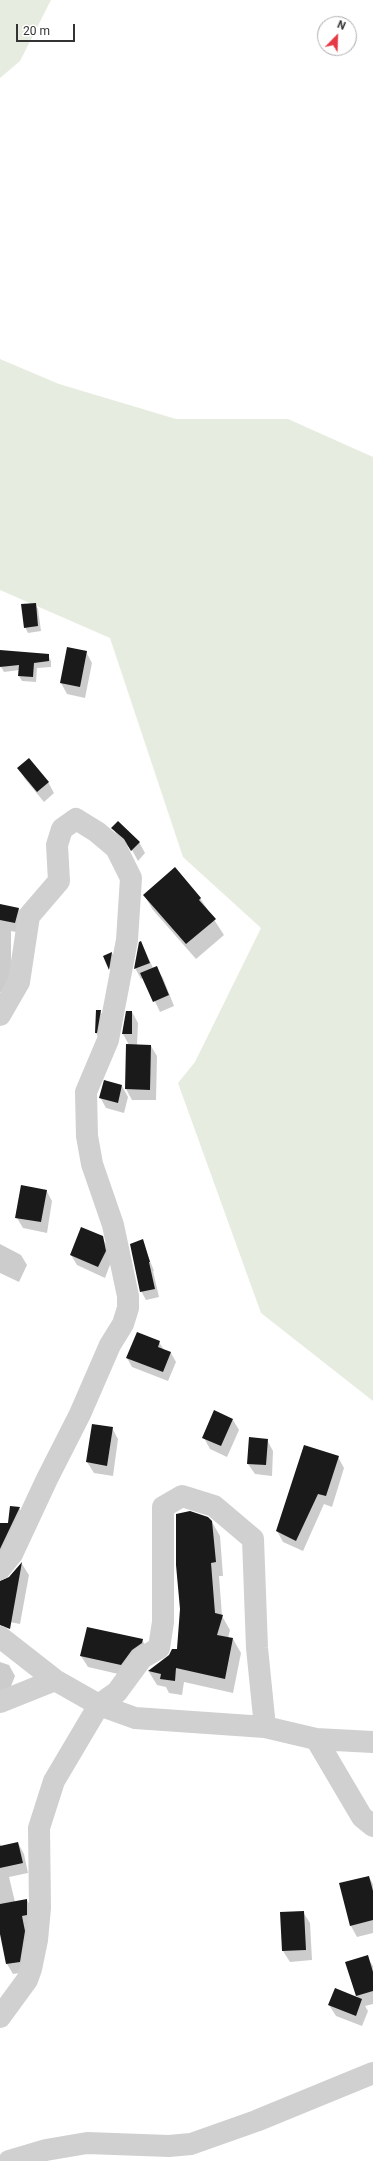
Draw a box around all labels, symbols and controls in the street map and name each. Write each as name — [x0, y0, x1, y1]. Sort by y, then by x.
scale bar — [18, 16, 77, 42]
north arrow — [317, 16, 357, 56]
text: N — [335, 18, 348, 33]
text: 20 m — [23, 24, 50, 38]

